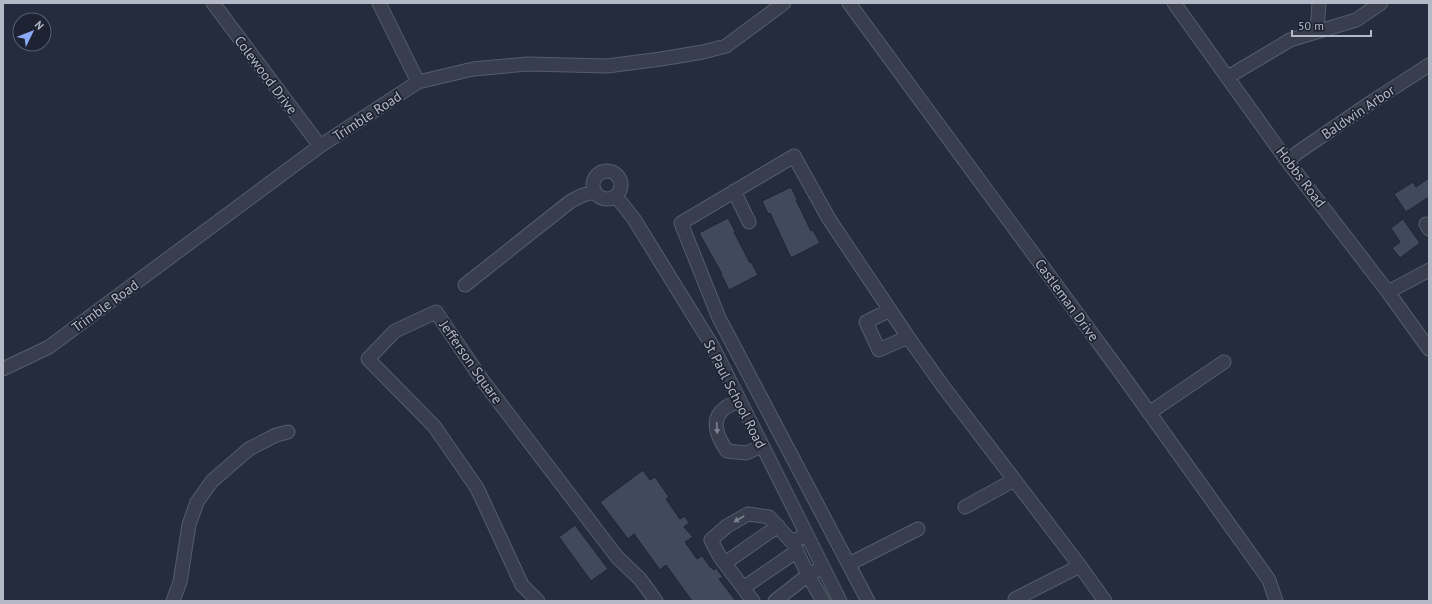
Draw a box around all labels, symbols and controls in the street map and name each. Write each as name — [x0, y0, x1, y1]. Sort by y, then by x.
north arrow — [12, 12, 52, 52]
scale bar — [1292, 12, 1371, 38]
text: N — [32, 18, 47, 33]
text: 50 m — [1298, 18, 1324, 33]
street label: Colewood Drive — [231, 32, 301, 118]
street label: Baldwin Arbor — [1318, 81, 1398, 143]
street label: Trimble Road — [329, 87, 405, 145]
street label: Hobbs Road — [1272, 143, 1330, 211]
street label: Castleman Drive — [1031, 255, 1103, 345]
street label: Trimble Road — [68, 276, 142, 336]
street label: Jefferson Square — [435, 316, 506, 407]
street label: St Paul School Road — [700, 337, 770, 451]
one-way arrow — [714, 421, 720, 434]
one-way arrow — [733, 516, 745, 523]

